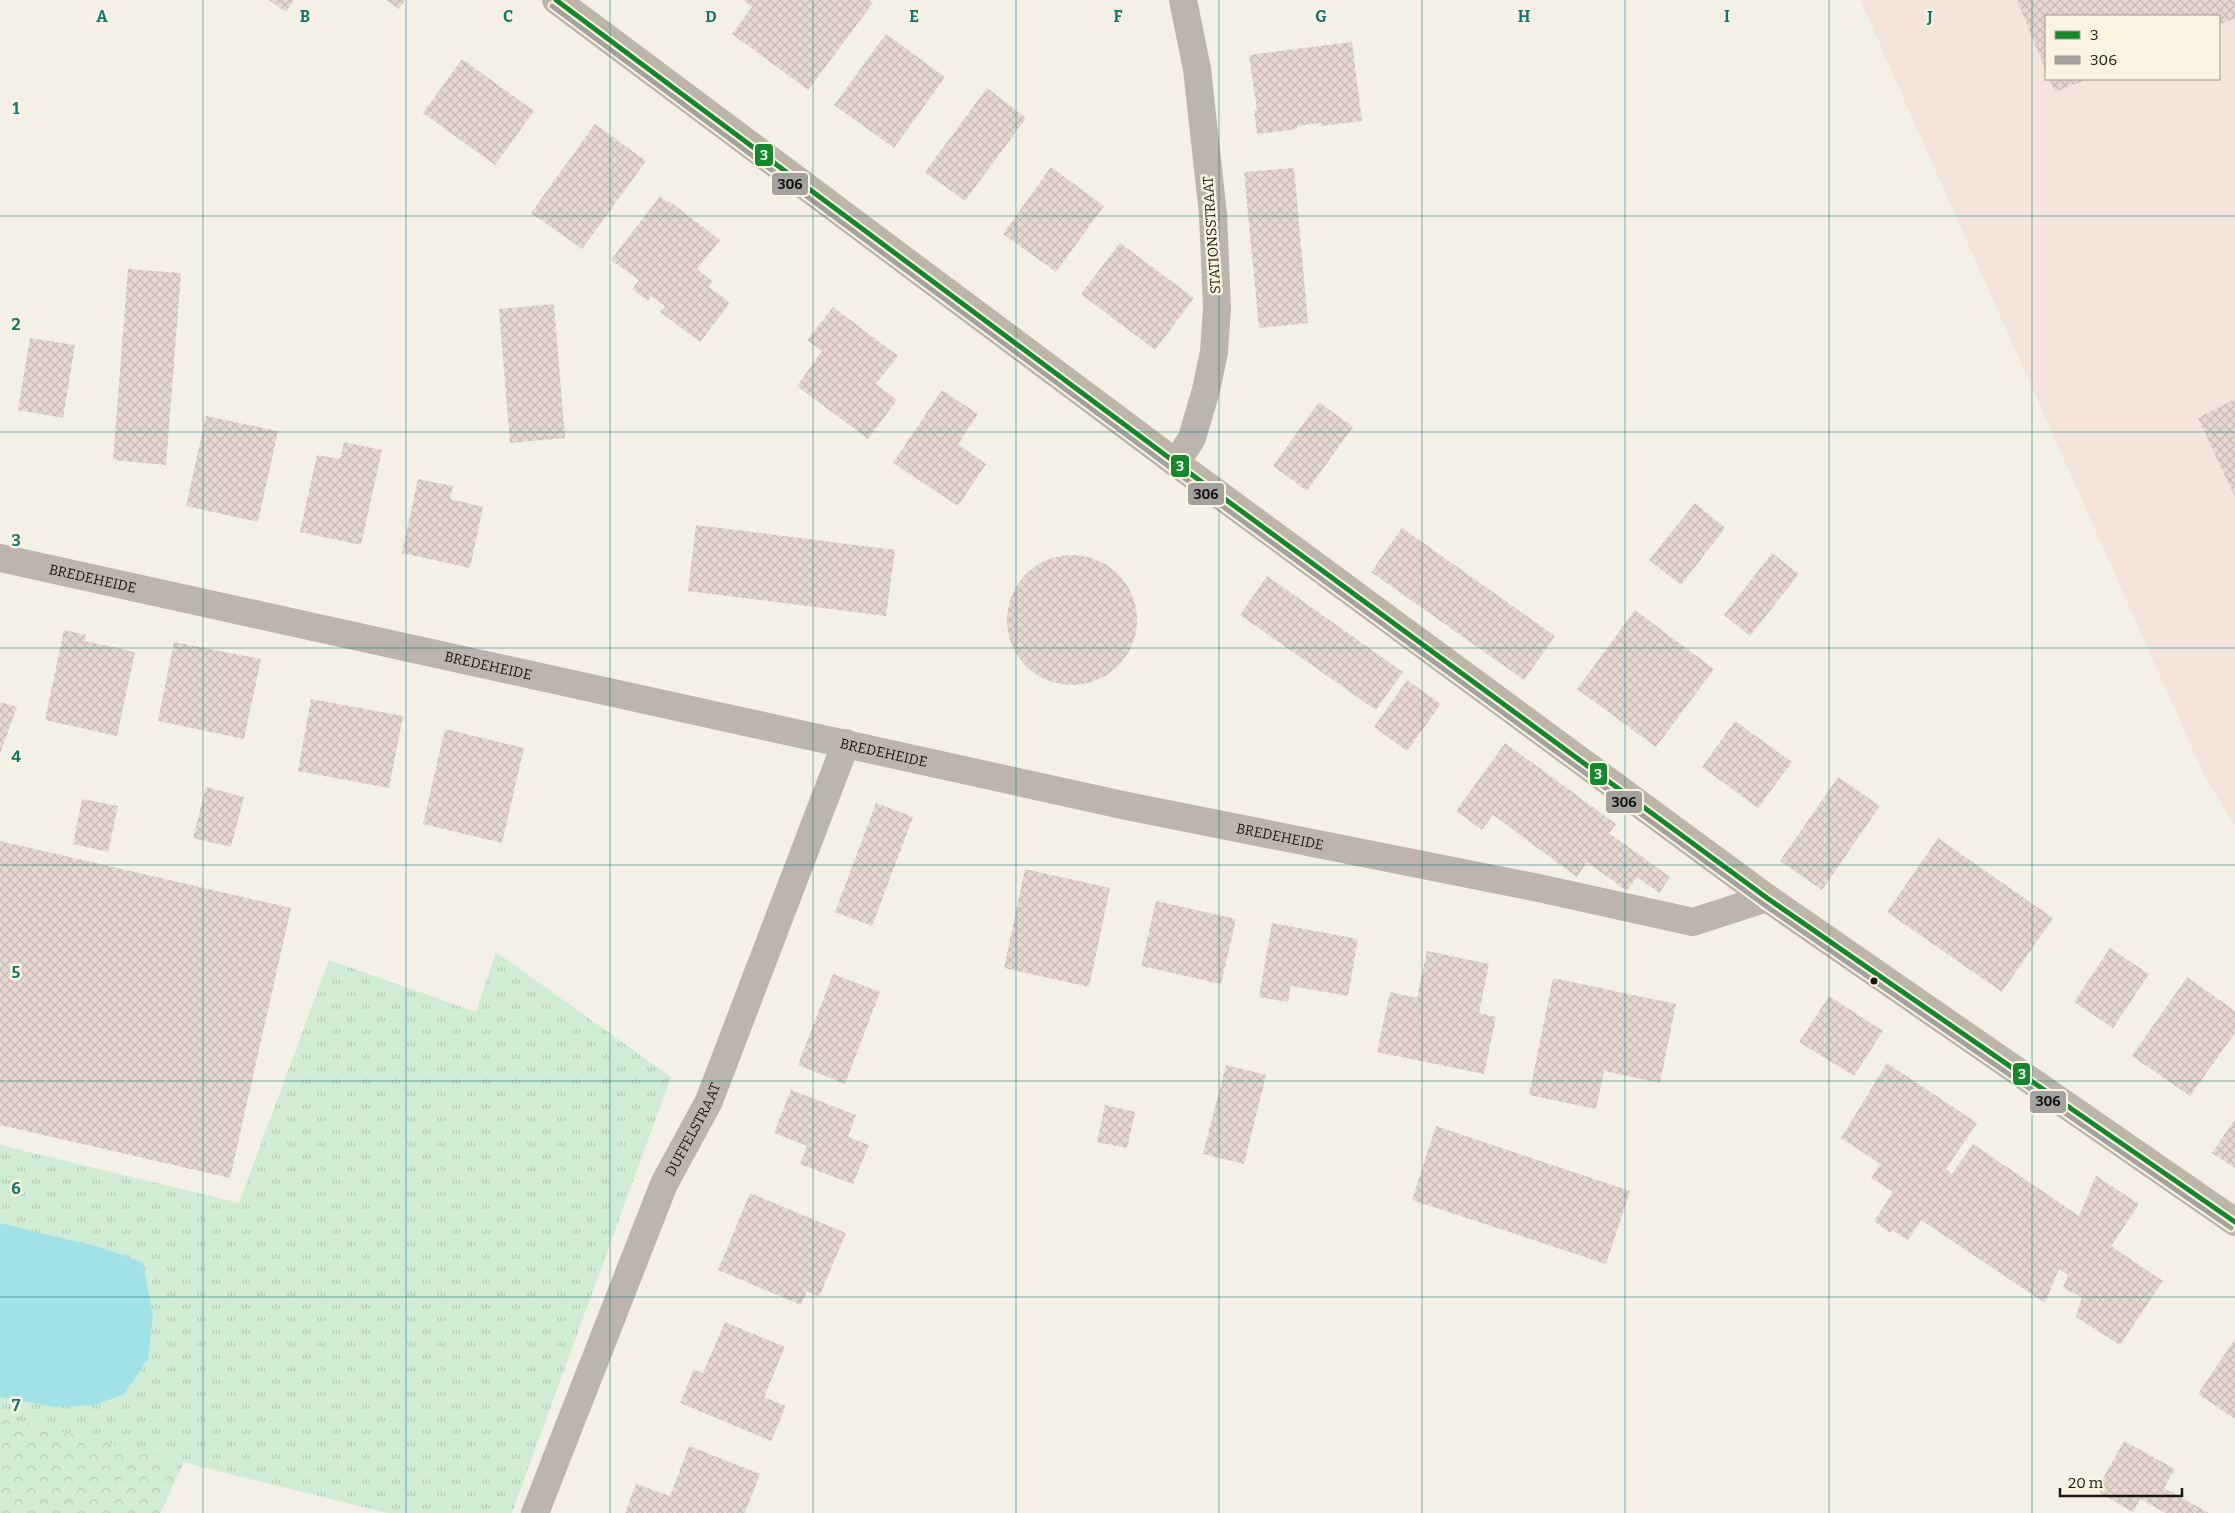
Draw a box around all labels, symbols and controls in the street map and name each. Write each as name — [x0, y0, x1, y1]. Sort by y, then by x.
text: A — [96, 7, 108, 26]
text: B — [300, 7, 310, 26]
text: C — [503, 7, 513, 26]
text: D — [705, 7, 717, 26]
text: E — [909, 7, 919, 26]
text: F — [1114, 7, 1123, 26]
text: G — [1315, 7, 1327, 26]
text: H — [1518, 7, 1531, 26]
text: I — [1724, 7, 1730, 26]
text: J — [1926, 7, 1933, 26]
legend — [2045, 15, 2220, 80]
text: 3 — [2090, 26, 2099, 44]
text: 306 — [2090, 51, 2117, 69]
text: 1 — [13, 99, 20, 118]
line badge: 3 — [754, 143, 774, 167]
text: 3 — [760, 147, 768, 164]
line badge: 306 — [771, 172, 809, 196]
text: 306 — [777, 176, 803, 193]
street label: STATIONSSTRAAT — [1199, 176, 1225, 294]
text: 2 — [11, 315, 21, 334]
line badge: 3 — [1170, 454, 1190, 478]
text: 3 — [1176, 458, 1184, 475]
line badge: 306 — [1187, 482, 1225, 506]
text: 306 — [1193, 486, 1219, 503]
text: 3 — [11, 531, 21, 550]
street label: BREDEHEIDE — [48, 561, 138, 596]
street label: BREDEHEIDE — [443, 648, 534, 683]
street label: BREDEHEIDE — [839, 735, 929, 770]
text: 4 — [11, 747, 21, 766]
line badge: 3 — [1589, 762, 1608, 786]
text: 3 — [1594, 766, 1602, 783]
line badge: 306 — [1605, 790, 1643, 814]
text: 306 — [1611, 794, 1637, 811]
street label: BREDEHEIDE — [1235, 819, 1325, 853]
text: 5 — [12, 963, 21, 982]
unlabelled marker — [1869, 976, 1879, 986]
line badge: 3 — [2012, 1062, 2031, 1086]
text: 3 — [2018, 1066, 2026, 1083]
street label: DUFFELSTRAAT — [661, 1080, 724, 1179]
line badge: 306 — [2029, 1090, 2067, 1114]
text: 306 — [2035, 1093, 2061, 1110]
text: 6 — [11, 1179, 21, 1198]
text: 7 — [12, 1396, 21, 1415]
scale bar — [2060, 1466, 2182, 1498]
text: 20 m — [2068, 1474, 2104, 1492]

